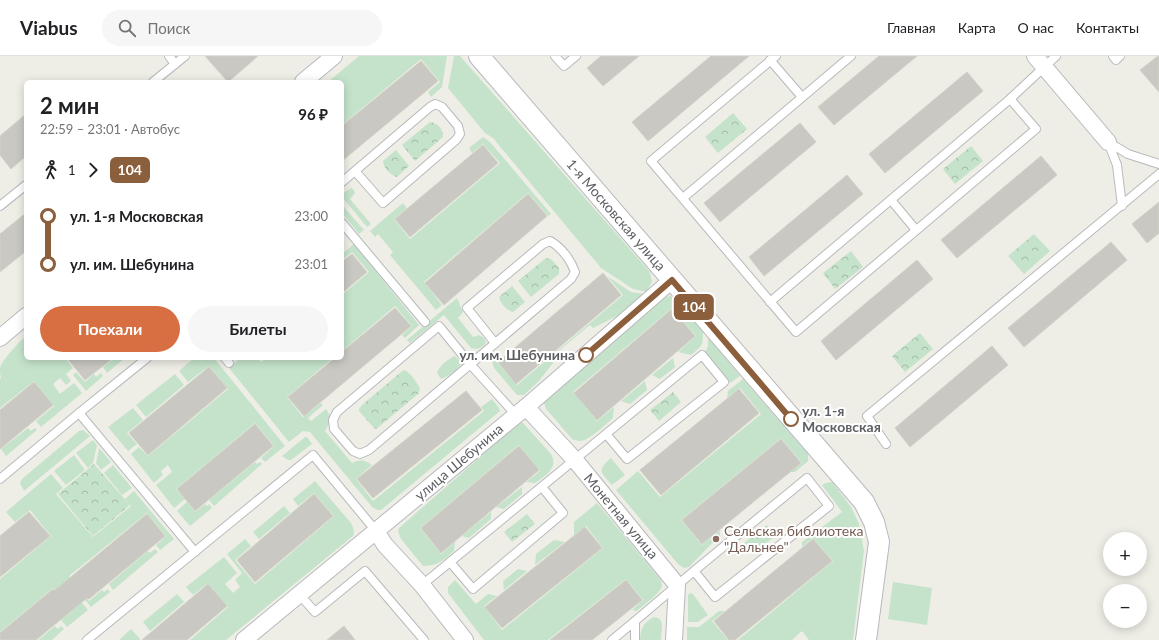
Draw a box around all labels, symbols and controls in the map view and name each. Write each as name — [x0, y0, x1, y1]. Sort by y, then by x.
search box — [102, 10, 382, 46]
text: Viabus — [20, 16, 78, 39]
icon: search — [116, 17, 138, 39]
text: Поиск — [148, 19, 190, 37]
text: Главная — [887, 19, 936, 36]
text: Карта — [958, 19, 996, 36]
text: О нас — [1018, 19, 1054, 36]
text: Контакты — [1076, 19, 1139, 36]
text: 2 мин — [40, 92, 99, 119]
text: 96 ₽ — [298, 105, 328, 123]
text: 22:59 – 23:01 · Автобус — [40, 121, 180, 137]
street label: 1-я Московская улица — [563, 155, 670, 274]
icon: walk — [40, 159, 62, 181]
icon: forward — [82, 159, 104, 181]
text: 104 — [118, 161, 142, 178]
text: 1 — [68, 162, 76, 178]
text: ул. 1-я Московская — [70, 207, 203, 225]
text: 23:00 — [295, 208, 328, 224]
text: ул. им. Шебунина — [70, 255, 194, 273]
text: 23:01 — [295, 256, 328, 272]
line badge: 104 — [671, 294, 717, 320]
text: 104 — [682, 298, 706, 315]
button: Поехали — [40, 306, 180, 352]
button: Билеты — [188, 306, 328, 352]
place label: ул. им. Шебунина — [459, 346, 575, 363]
marker: ул. им. Шебунина — [578, 347, 594, 363]
place label: ул. 1-я Московская — [802, 402, 881, 435]
marker: ул. 1-я Московская — [783, 411, 799, 427]
street label: улица Шебунина — [411, 420, 506, 503]
street label: Монетная улица — [581, 469, 662, 562]
place label: Сельская библиотека "Дальнее" — [724, 522, 863, 555]
map controls — [1103, 532, 1147, 628]
button: + — [1103, 532, 1147, 576]
marker: Сельская библиотека "Дальнее" — [711, 534, 721, 544]
button: − — [1103, 584, 1147, 628]

